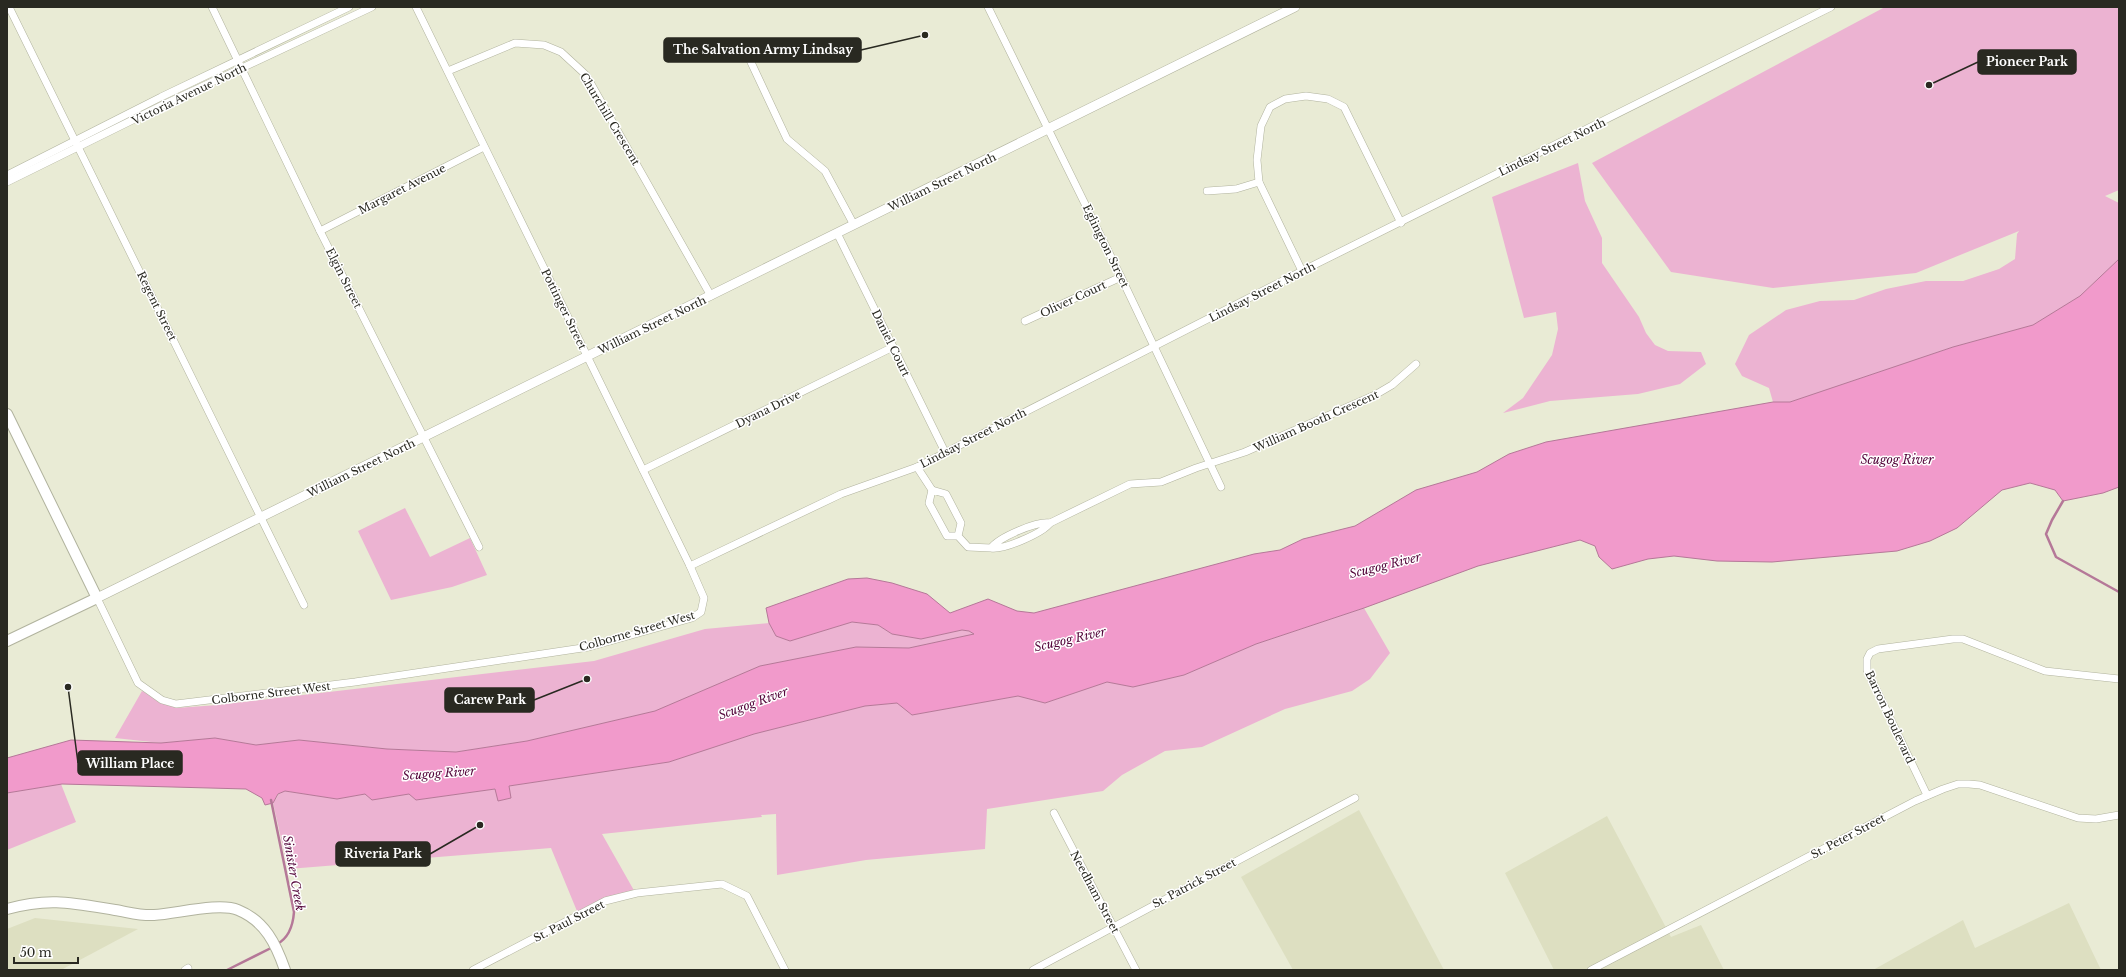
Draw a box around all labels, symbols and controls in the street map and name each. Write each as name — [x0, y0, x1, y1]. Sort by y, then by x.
callout: The Salvation Army Lindsay — [664, 38, 861, 62]
text: The Salvation Army Lindsay — [673, 42, 853, 57]
callout: Pioneer Park — [1978, 50, 2076, 74]
text: Pioneer Park — [1986, 54, 2069, 69]
street label: Victoria Avenue North — [128, 60, 249, 128]
street label: Churchill Crescent — [577, 70, 644, 169]
street label: Lindsay Street North — [1496, 115, 1608, 179]
street label: William Street North — [885, 150, 999, 215]
street label: Margaret Avenue — [356, 161, 448, 217]
street label: Eglington Street — [1080, 202, 1133, 291]
street label: Elgin Street — [323, 246, 366, 311]
street label: Lindsay Street North — [1206, 259, 1318, 325]
street label: Pottinger Street — [538, 266, 590, 352]
street label: Regent Street — [134, 269, 180, 344]
street label: Oliver Court — [1038, 277, 1109, 320]
street label: William Street North — [595, 293, 709, 358]
street label: Daniel Court — [869, 307, 914, 380]
street label: Dyana Drive — [733, 387, 803, 431]
street label: William Booth Crescent — [1250, 387, 1381, 455]
street label: Lindsay Street North — [917, 405, 1029, 471]
street label: William Street North — [304, 436, 418, 501]
water label: Scugog River — [1860, 452, 1934, 467]
water label: Scugog River — [1348, 549, 1423, 581]
street label: Colborne Street West — [578, 608, 697, 654]
water label: Scugog River — [1033, 623, 1108, 655]
street label: Barron Boulevard — [1862, 668, 1918, 766]
street label: Colborne Street West — [211, 679, 332, 707]
water label: Scugog River — [716, 683, 790, 723]
callout: Carew Park — [445, 688, 534, 712]
text: Carew Park — [454, 692, 527, 707]
callout: William Place — [78, 751, 182, 775]
text: William Place — [85, 756, 174, 771]
water label: Scugog River — [402, 763, 476, 783]
street label: St. Peter Street — [1808, 810, 1888, 862]
water label: Sinister Creek — [280, 834, 308, 912]
callout: Riveria Park — [336, 842, 430, 866]
text: Riveria Park — [344, 846, 423, 861]
street label: Needham Street — [1067, 848, 1123, 936]
street label: St. Patrick Street — [1150, 855, 1239, 911]
street label: St. Paul Street — [531, 897, 608, 945]
scale bar — [14, 939, 78, 965]
text: 50 m — [20, 945, 52, 960]

